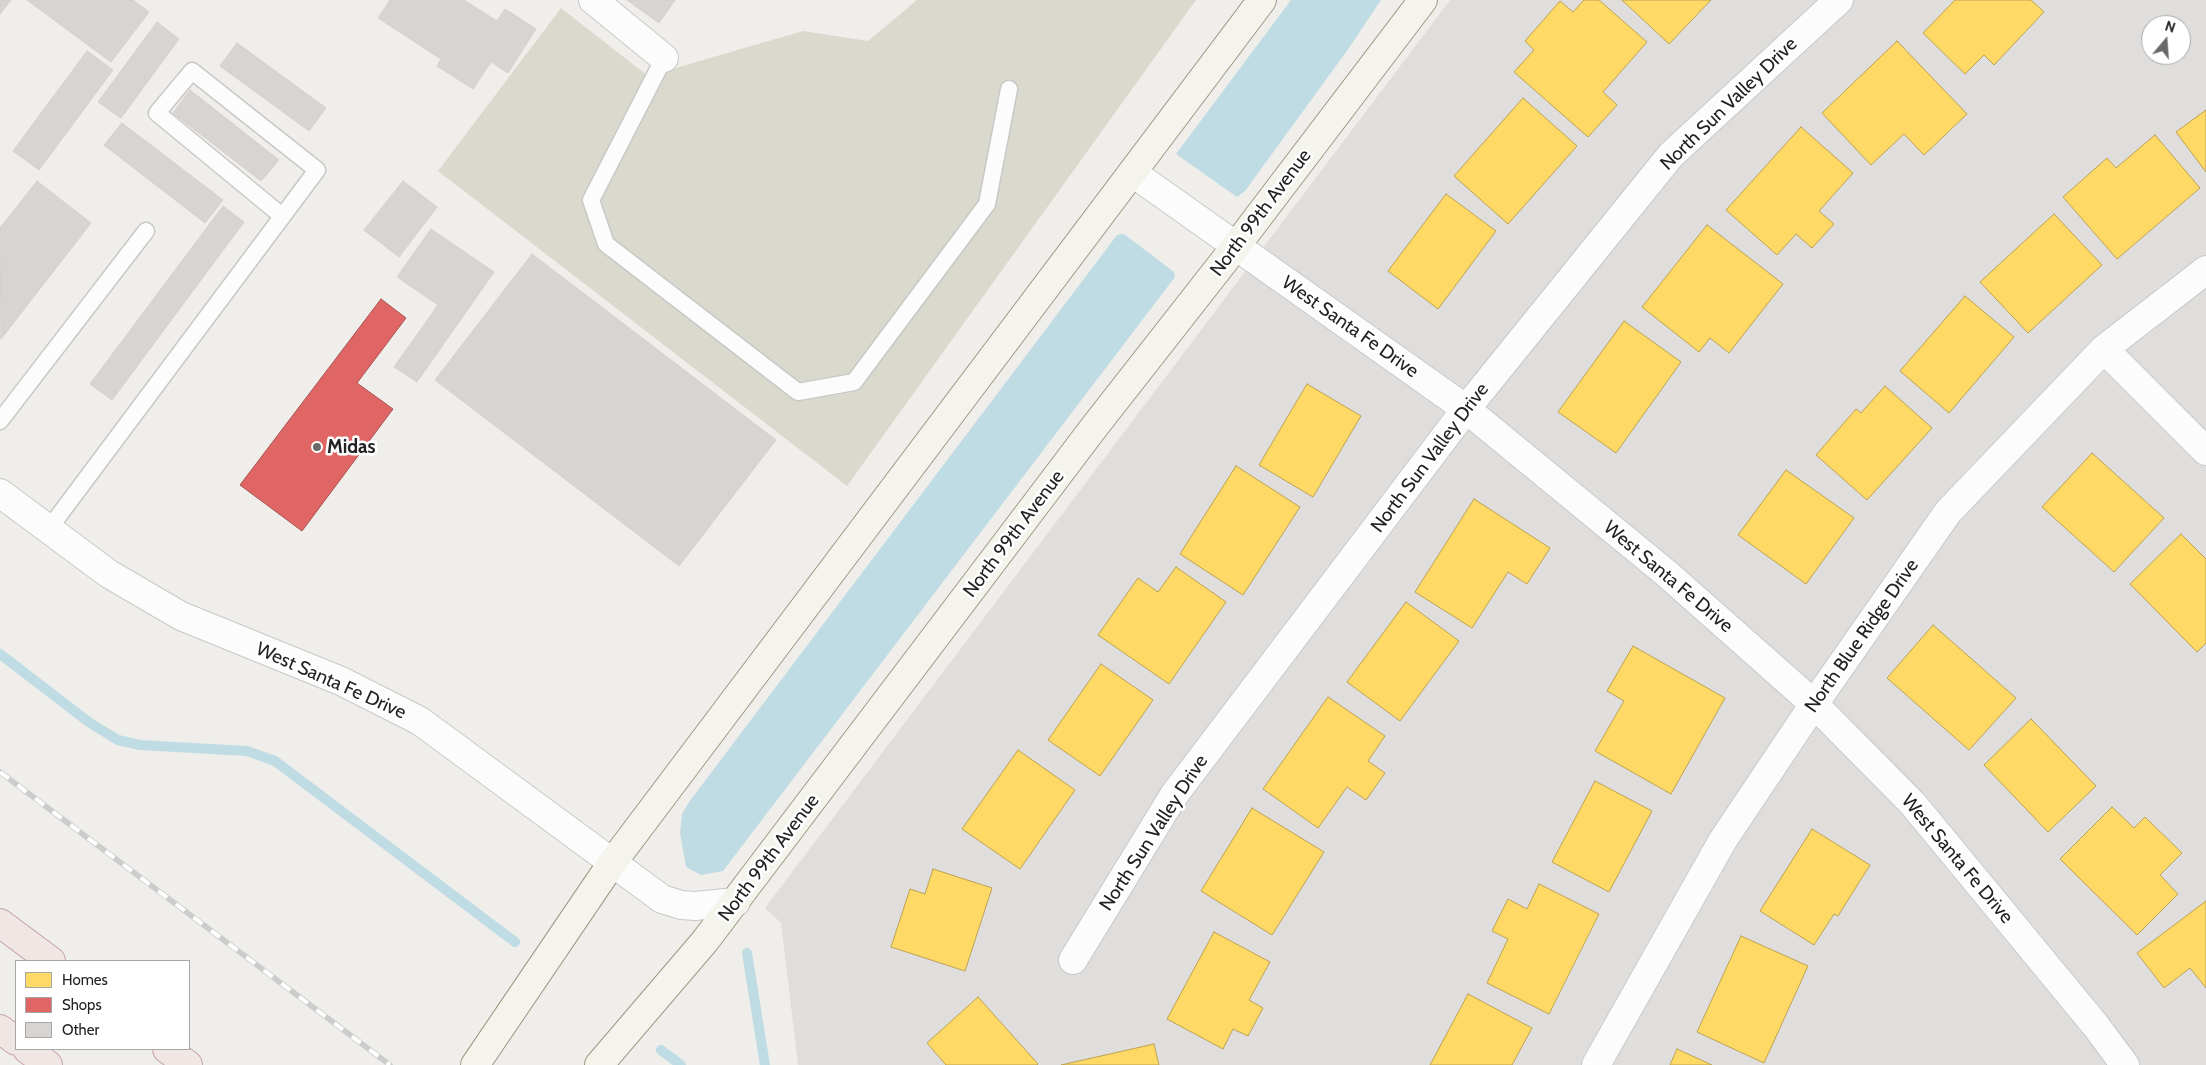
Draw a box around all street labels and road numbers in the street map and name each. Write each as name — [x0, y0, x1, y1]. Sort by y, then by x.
street label: North Sun Valley Drive — [1656, 33, 1802, 175]
street label: North 99th Avenue — [1206, 145, 1316, 281]
street label: West Santa Fe Drive — [1277, 271, 1423, 383]
street label: North Sun Valley Drive — [1366, 379, 1494, 537]
street label: North 99th Avenue — [959, 466, 1069, 602]
street label: West Santa Fe Drive — [1599, 516, 1737, 638]
street label: North Blue Ridge Drive — [1800, 555, 1924, 717]
street label: West Santa Fe Drive — [252, 638, 410, 724]
street label: North Sun Valley Drive — [1095, 751, 1213, 915]
street label: North 99th Avenue — [714, 790, 824, 926]
street label: West Santa Fe Drive — [1896, 790, 2018, 928]

